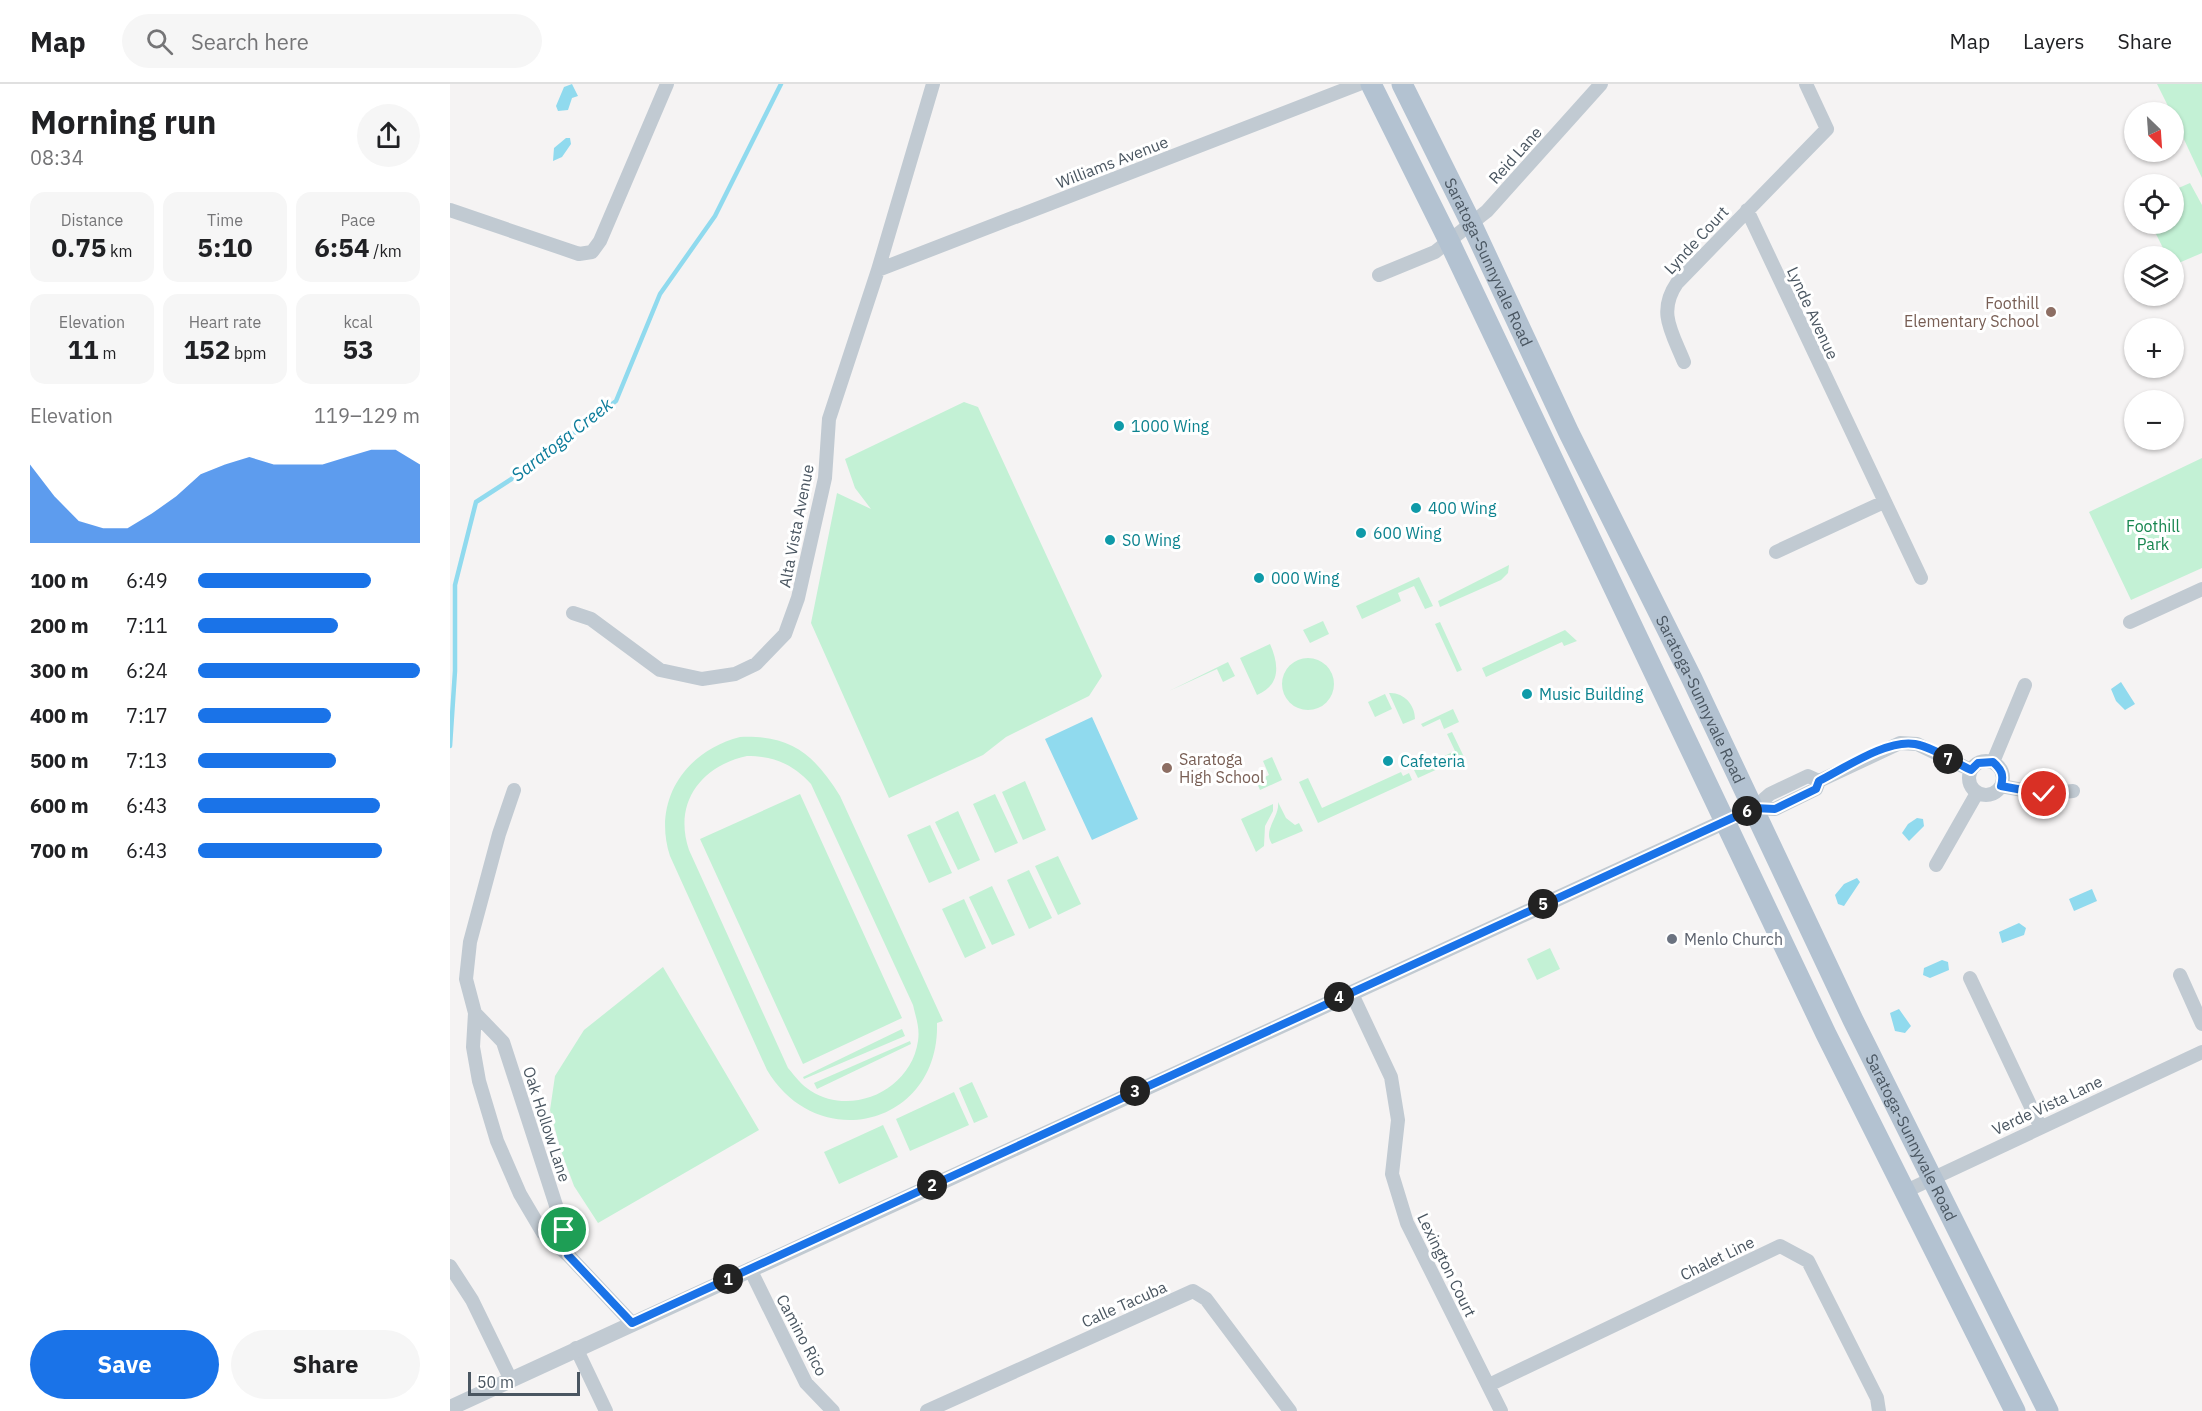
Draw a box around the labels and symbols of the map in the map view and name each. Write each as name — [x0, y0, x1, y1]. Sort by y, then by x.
north arrow — [2124, 102, 2184, 162]
street label: Reid Lane — [1484, 122, 1546, 188]
street label: Williams Avenue — [1053, 131, 1171, 193]
street label: Saratoga-Sunnyvale Road — [1440, 174, 1537, 349]
street label: Lynde Court — [1659, 202, 1733, 278]
street label: Lynde Avenue — [1783, 264, 1843, 363]
place label: Foothill Elementary School — [1904, 293, 2039, 331]
marker: Foothill Elementary School — [2044, 305, 2058, 319]
water label: Saratoga Creek — [506, 393, 617, 486]
place label: 1000 Wing — [1131, 416, 1210, 436]
marker: 1000 Wing — [1112, 419, 1126, 433]
street label: Alta Vista Avenue — [774, 462, 818, 589]
place label: 400 Wing — [1428, 498, 1497, 518]
marker: 400 Wing — [1409, 501, 1423, 515]
park label: Foothill Park — [2126, 516, 2180, 554]
place label: 600 Wing — [1373, 523, 1442, 543]
marker: 600 Wing — [1354, 526, 1368, 540]
place label: S0 Wing — [1122, 530, 1181, 550]
marker: S0 Wing — [1103, 533, 1117, 547]
place label: 000 Wing — [1271, 568, 1340, 588]
marker: 000 Wing — [1252, 571, 1266, 585]
street label: Saratoga-Sunnyvale Road — [1652, 612, 1750, 786]
place label: Music Building — [1539, 684, 1644, 704]
marker: Music Building — [1520, 687, 1534, 701]
pin: 7 — [1933, 744, 1963, 774]
place label: Saratoga High School — [1179, 749, 1264, 787]
place label: Cafeteria — [1400, 751, 1466, 771]
marker: Cafeteria — [1381, 754, 1395, 768]
marker: Saratoga High School — [1160, 761, 1174, 775]
pin — [2018, 768, 2069, 819]
pin: 6 — [1732, 796, 1762, 826]
pin: 5 — [1528, 889, 1558, 919]
place label: Menlo Church — [1684, 929, 1783, 949]
marker: Menlo Church — [1665, 932, 1679, 946]
pin: 4 — [1324, 982, 1354, 1012]
street label: Saratoga-Sunnyvale Road — [1861, 1050, 1961, 1224]
street label: Oak Hollow Lane — [519, 1064, 575, 1185]
street label: Verde Vista Lane — [1989, 1071, 2106, 1139]
pin: 3 — [1120, 1076, 1150, 1106]
pin: 2 — [917, 1170, 947, 1200]
pin — [538, 1204, 589, 1255]
street label: Lexington Court — [1413, 1210, 1481, 1320]
street label: Chalet Line — [1677, 1231, 1758, 1285]
pin: 1 — [713, 1264, 743, 1294]
street label: Calle Tacuba — [1078, 1276, 1170, 1332]
street label: Camino Rico — [772, 1291, 832, 1379]
scale bar — [468, 1369, 580, 1396]

